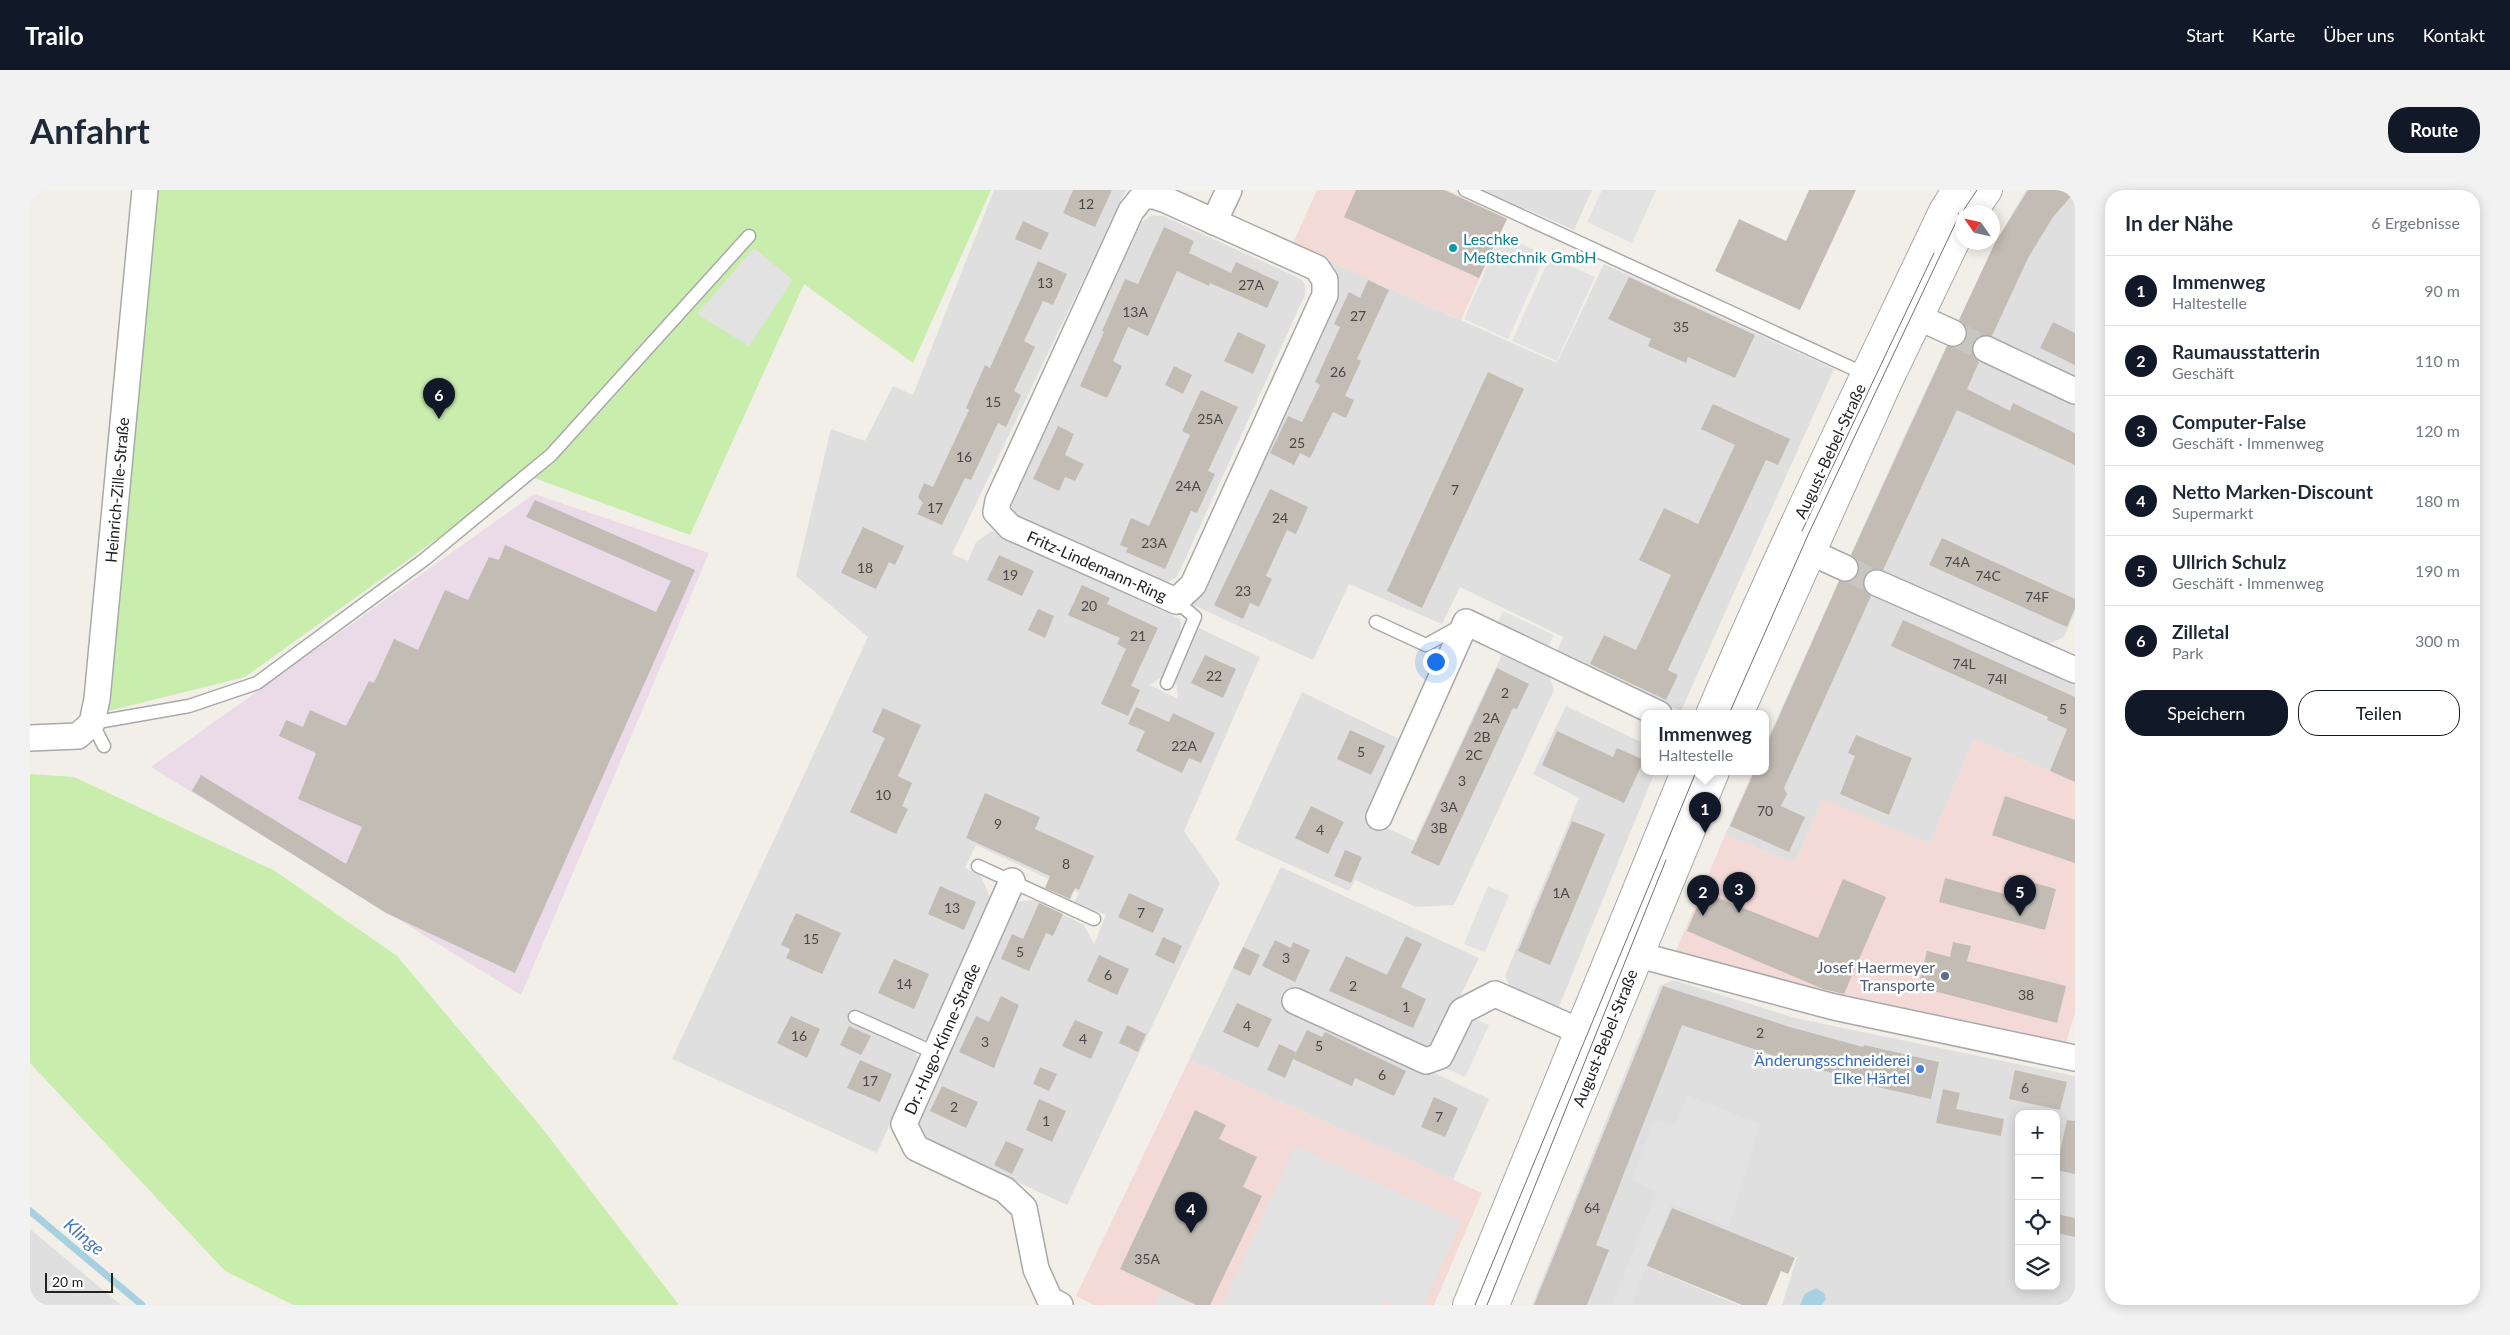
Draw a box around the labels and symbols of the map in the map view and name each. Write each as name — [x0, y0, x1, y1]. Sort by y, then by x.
house number: 12 — [1078, 195, 1094, 212]
north arrow — [1955, 205, 2000, 250]
place label: Leschke Meßtechnik GmbH — [1463, 229, 1597, 266]
marker: Leschke Meßtechnik GmbH — [1447, 242, 1459, 254]
house number: 13 — [1037, 274, 1053, 291]
house number: 27A — [1238, 276, 1264, 293]
house number: 13A — [1122, 303, 1148, 320]
house number: 27 — [1350, 307, 1366, 324]
house number: 35 — [1673, 318, 1689, 335]
house number: 26 — [1330, 363, 1346, 380]
pin: 6 — [423, 378, 455, 419]
street label: August-Bebel-Straße — [1790, 380, 1869, 521]
house number: 15 — [985, 393, 1001, 410]
house number: 25A — [1197, 410, 1223, 427]
street label: Heinrich-Zille-Straße — [101, 416, 132, 564]
house number: 25 — [1289, 434, 1305, 451]
house number: 16 — [956, 448, 972, 465]
house number: 24A — [1175, 477, 1201, 494]
house number: 7 — [1451, 481, 1459, 498]
house number: 17 — [927, 499, 943, 516]
house number: 24 — [1272, 509, 1288, 526]
street label: Fritz-Lindemann-Ring — [1024, 526, 1170, 605]
house number: 23A — [1141, 534, 1167, 551]
house number: 74A — [1944, 553, 1970, 570]
house number: 18 — [857, 559, 873, 576]
house number: 19 — [1002, 566, 1018, 583]
house number: 74C — [1975, 567, 2001, 584]
house number: 23 — [1235, 582, 1251, 599]
house number: 74F — [2025, 588, 2049, 605]
house number: 20 — [1081, 597, 1097, 614]
house number: 21 — [1130, 627, 1146, 644]
your location — [1423, 649, 1449, 675]
house number: 74L — [1952, 655, 1976, 672]
house number: 22 — [1206, 667, 1222, 684]
house number: 74I — [1987, 670, 2007, 687]
house number: 2 — [1501, 684, 1509, 701]
house number: 5 — [2059, 700, 2067, 717]
house number: 2A — [1482, 709, 1500, 726]
house number: 2B — [1473, 728, 1491, 745]
house number: 22A — [1171, 737, 1197, 754]
house number: 5 — [1357, 743, 1365, 760]
house number: 2C — [1465, 746, 1483, 763]
house number: 3 — [1458, 772, 1466, 789]
house number: 10 — [875, 786, 891, 803]
pin: 1 — [1689, 792, 1721, 833]
house number: 3A — [1440, 798, 1458, 815]
house number: 70 — [1757, 802, 1773, 819]
house number: 9 — [994, 815, 1002, 832]
house number: 3B — [1430, 819, 1448, 836]
house number: 4 — [1316, 821, 1324, 838]
house number: 8 — [1062, 855, 1070, 872]
pin: 3 — [1723, 872, 1755, 913]
pin: 2 — [1687, 875, 1719, 916]
pin: 5 — [2004, 875, 2036, 916]
house number: 1A — [1552, 884, 1570, 901]
house number: 13 — [944, 899, 960, 916]
house number: 7 — [1137, 904, 1145, 921]
house number: 15 — [803, 930, 819, 947]
house number: 5 — [1016, 943, 1024, 960]
house number: 3 — [1282, 949, 1290, 966]
place label: Josef Haermeyer Transporte — [1817, 957, 1935, 994]
street label: Dr.-Hugo-Kinne-Straße — [900, 960, 983, 1117]
house number: 6 — [1104, 966, 1112, 983]
street label: August-Bebel-Straße — [1568, 966, 1641, 1109]
marker: Josef Haermeyer Transporte — [1939, 970, 1951, 982]
house number: 14 — [896, 975, 912, 992]
house number: 2 — [1349, 977, 1357, 994]
house number: 38 — [2018, 986, 2034, 1003]
house number: 1 — [1402, 998, 1410, 1015]
house number: 4 — [1243, 1017, 1251, 1034]
house number: 2 — [1756, 1024, 1764, 1041]
house number: 16 — [791, 1027, 807, 1044]
house number: 4 — [1079, 1030, 1087, 1047]
house number: 3 — [981, 1033, 989, 1050]
house number: 5 — [1315, 1037, 1323, 1054]
place label: Änderungsschneiderei Elke Härtel — [1754, 1050, 1910, 1087]
marker: Änderungsschneiderei Elke Härtel — [1914, 1063, 1926, 1075]
house number: 6 — [1378, 1066, 1386, 1083]
house number: 17 — [862, 1072, 878, 1089]
house number: 6 — [2021, 1079, 2029, 1096]
house number: 2 — [950, 1098, 958, 1115]
house number: 7 — [1435, 1108, 1443, 1125]
house number: 1 — [1042, 1112, 1050, 1129]
pin: 4 — [1175, 1192, 1207, 1233]
house number: 64 — [1584, 1199, 1600, 1216]
water label: Klinge — [60, 1213, 109, 1259]
house number: 35A — [1134, 1250, 1160, 1267]
scale bar — [45, 1270, 112, 1293]

